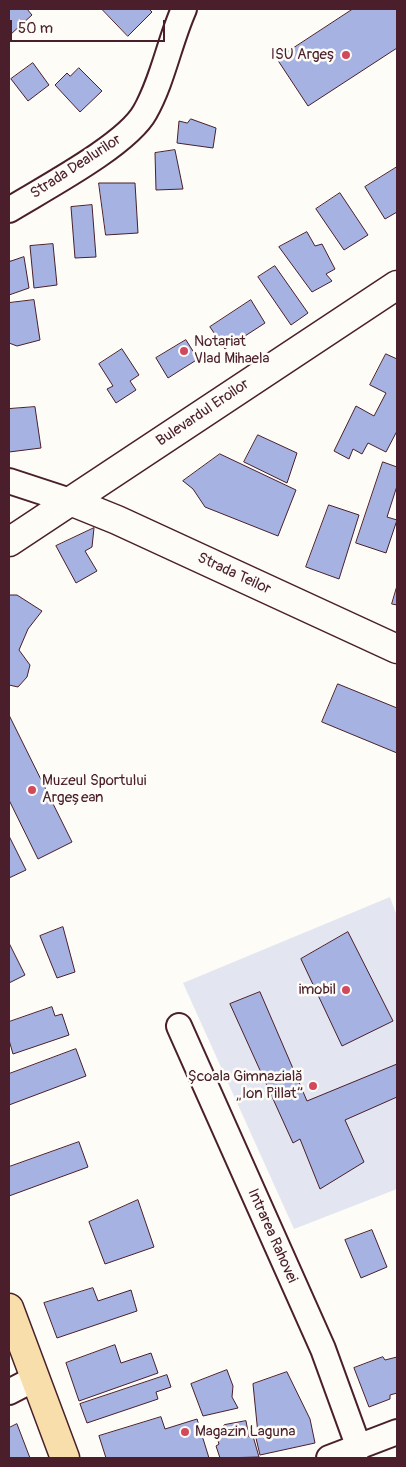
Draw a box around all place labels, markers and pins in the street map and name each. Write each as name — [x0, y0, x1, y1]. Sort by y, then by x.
place label: ISU Argeș — [271, 46, 336, 64]
marker: ISU Argeș — [340, 49, 352, 61]
place label: Notariat Vlad Mihaela — [194, 333, 270, 368]
marker: Notariat Vlad Mihaela — [178, 345, 190, 357]
place label: Muzeul Sportului Argeșean — [42, 772, 147, 807]
marker: Muzeul Sportului Argeșean — [26, 784, 38, 796]
place label: imobil — [299, 981, 336, 999]
marker: imobil — [340, 984, 352, 996]
place label: Școala Gimnazială „Ion Pillat” — [188, 1068, 303, 1103]
marker: Școala Gimnazială „Ion Pillat” — [307, 1080, 319, 1092]
place label: Magazin Laguna — [195, 1423, 295, 1441]
marker: Magazin Laguna — [179, 1426, 191, 1438]

